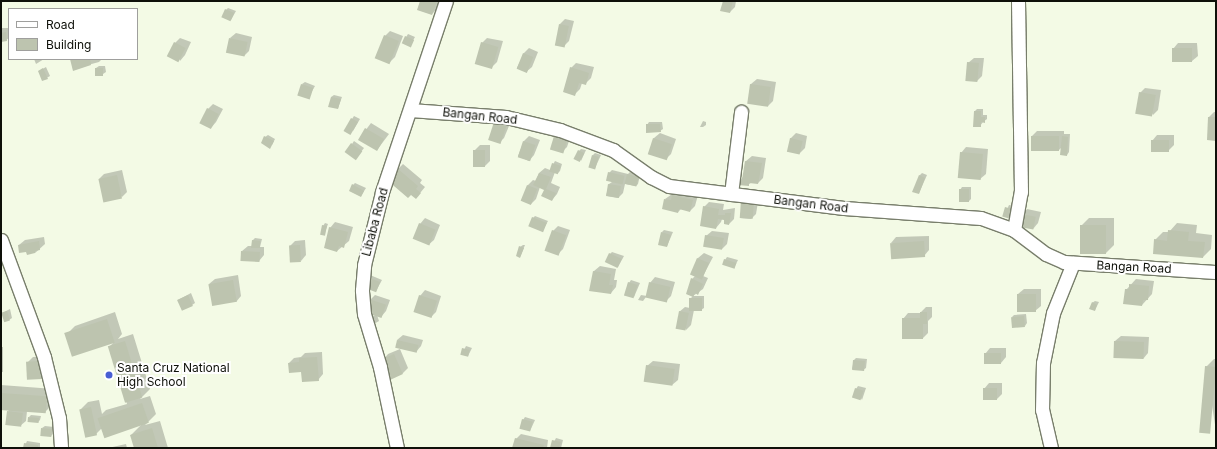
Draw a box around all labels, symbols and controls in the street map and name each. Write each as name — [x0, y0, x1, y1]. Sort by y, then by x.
legend — [8, 8, 138, 60]
text: Road — [46, 17, 75, 32]
text: Building — [46, 37, 91, 52]
street label: Bangan Road — [442, 105, 518, 127]
street label: Libaba Road — [359, 186, 391, 258]
street label: Bangan Road — [773, 192, 849, 216]
street label: Bangan Road — [1096, 258, 1172, 276]
place label: Santa Cruz National High School — [117, 361, 230, 389]
marker: Santa Cruz National High School — [104, 370, 114, 380]

